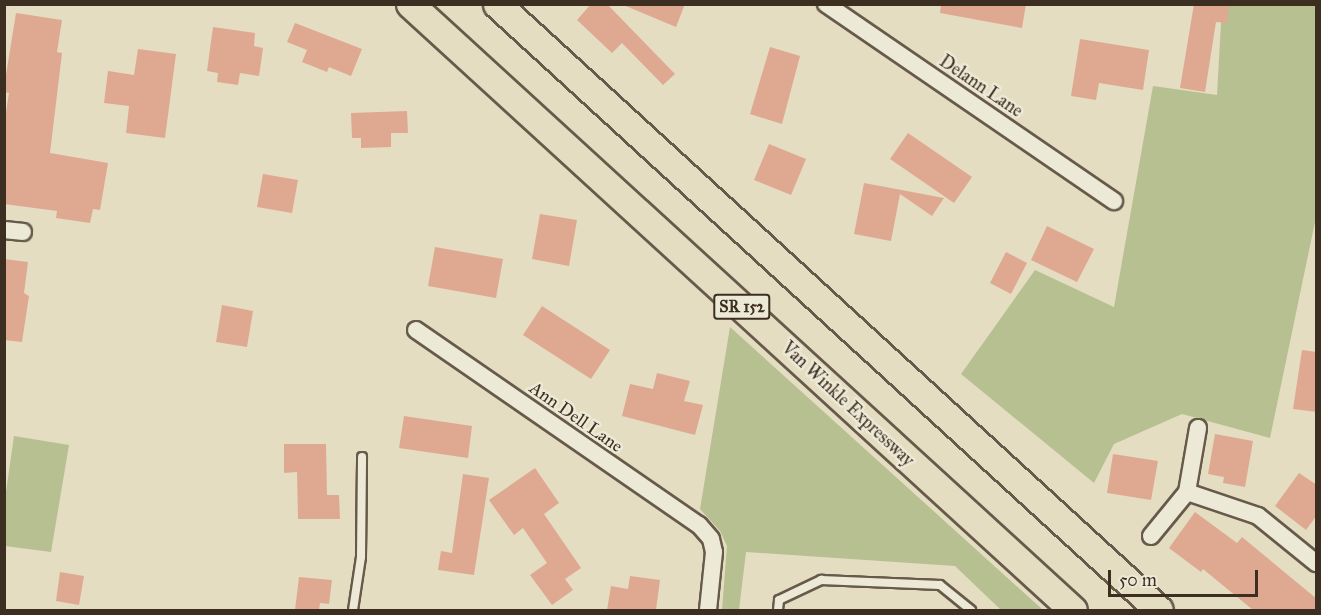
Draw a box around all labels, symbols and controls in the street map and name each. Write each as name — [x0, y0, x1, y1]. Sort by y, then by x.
street label: Delann Lane — [935, 50, 1027, 122]
road number: SR 152 — [712, 294, 772, 320]
street label: Van Winkle Expressway — [777, 337, 919, 471]
street label: Ann Dell Lane — [525, 377, 627, 457]
scale bar — [1111, 558, 1261, 596]
text: 50 m — [1119, 569, 1157, 591]

